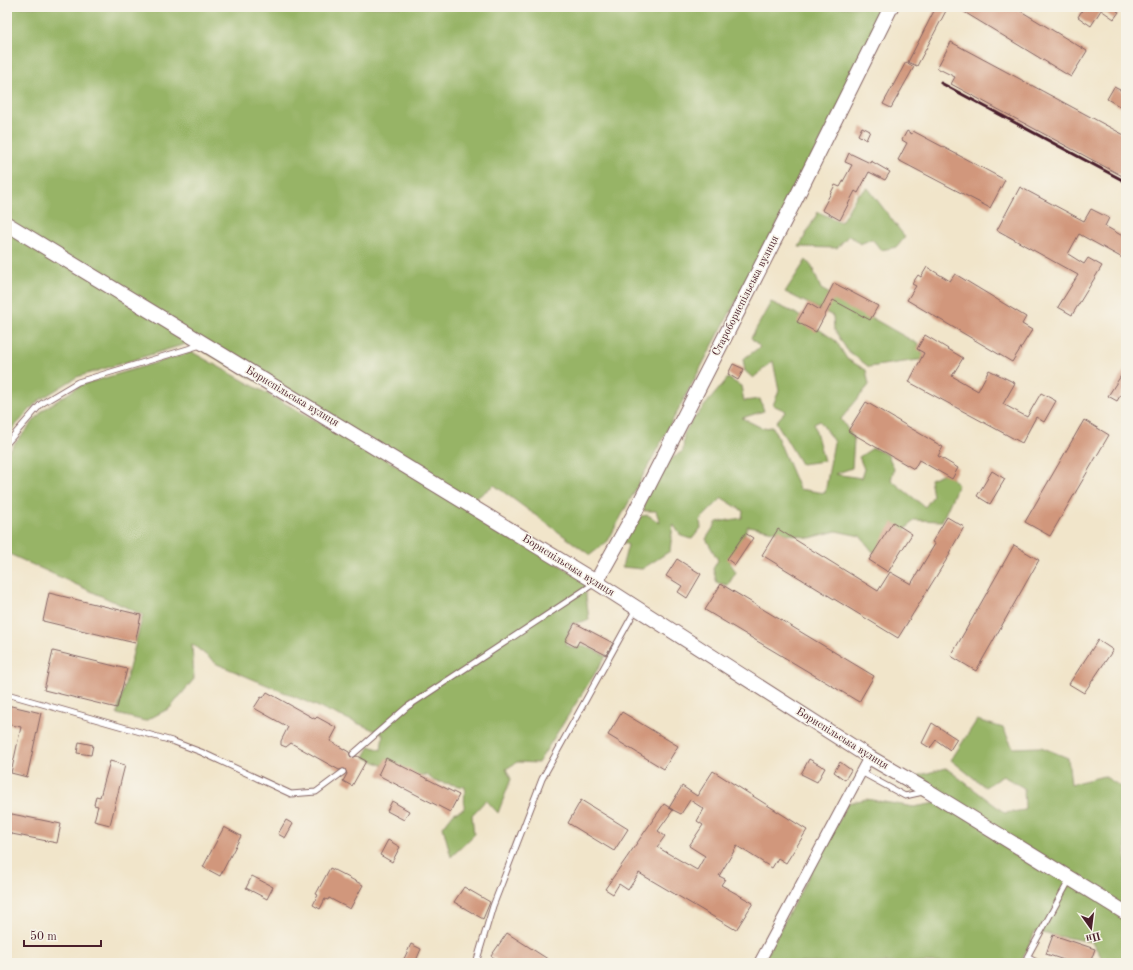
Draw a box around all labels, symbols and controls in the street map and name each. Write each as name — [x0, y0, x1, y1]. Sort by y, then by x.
street label: Старобориспільська вулиця — [711, 234, 781, 358]
street label: Бориспільська вулиця — [244, 365, 341, 429]
street label: Бориспільська вулиця — [520, 533, 616, 599]
street label: Бориспільська вулиця — [794, 706, 890, 772]
north arrow — [1071, 908, 1111, 948]
scale bar — [24, 922, 101, 948]
text: Пн — [1084, 929, 1102, 943]
text: 50 m — [30, 930, 57, 943]

